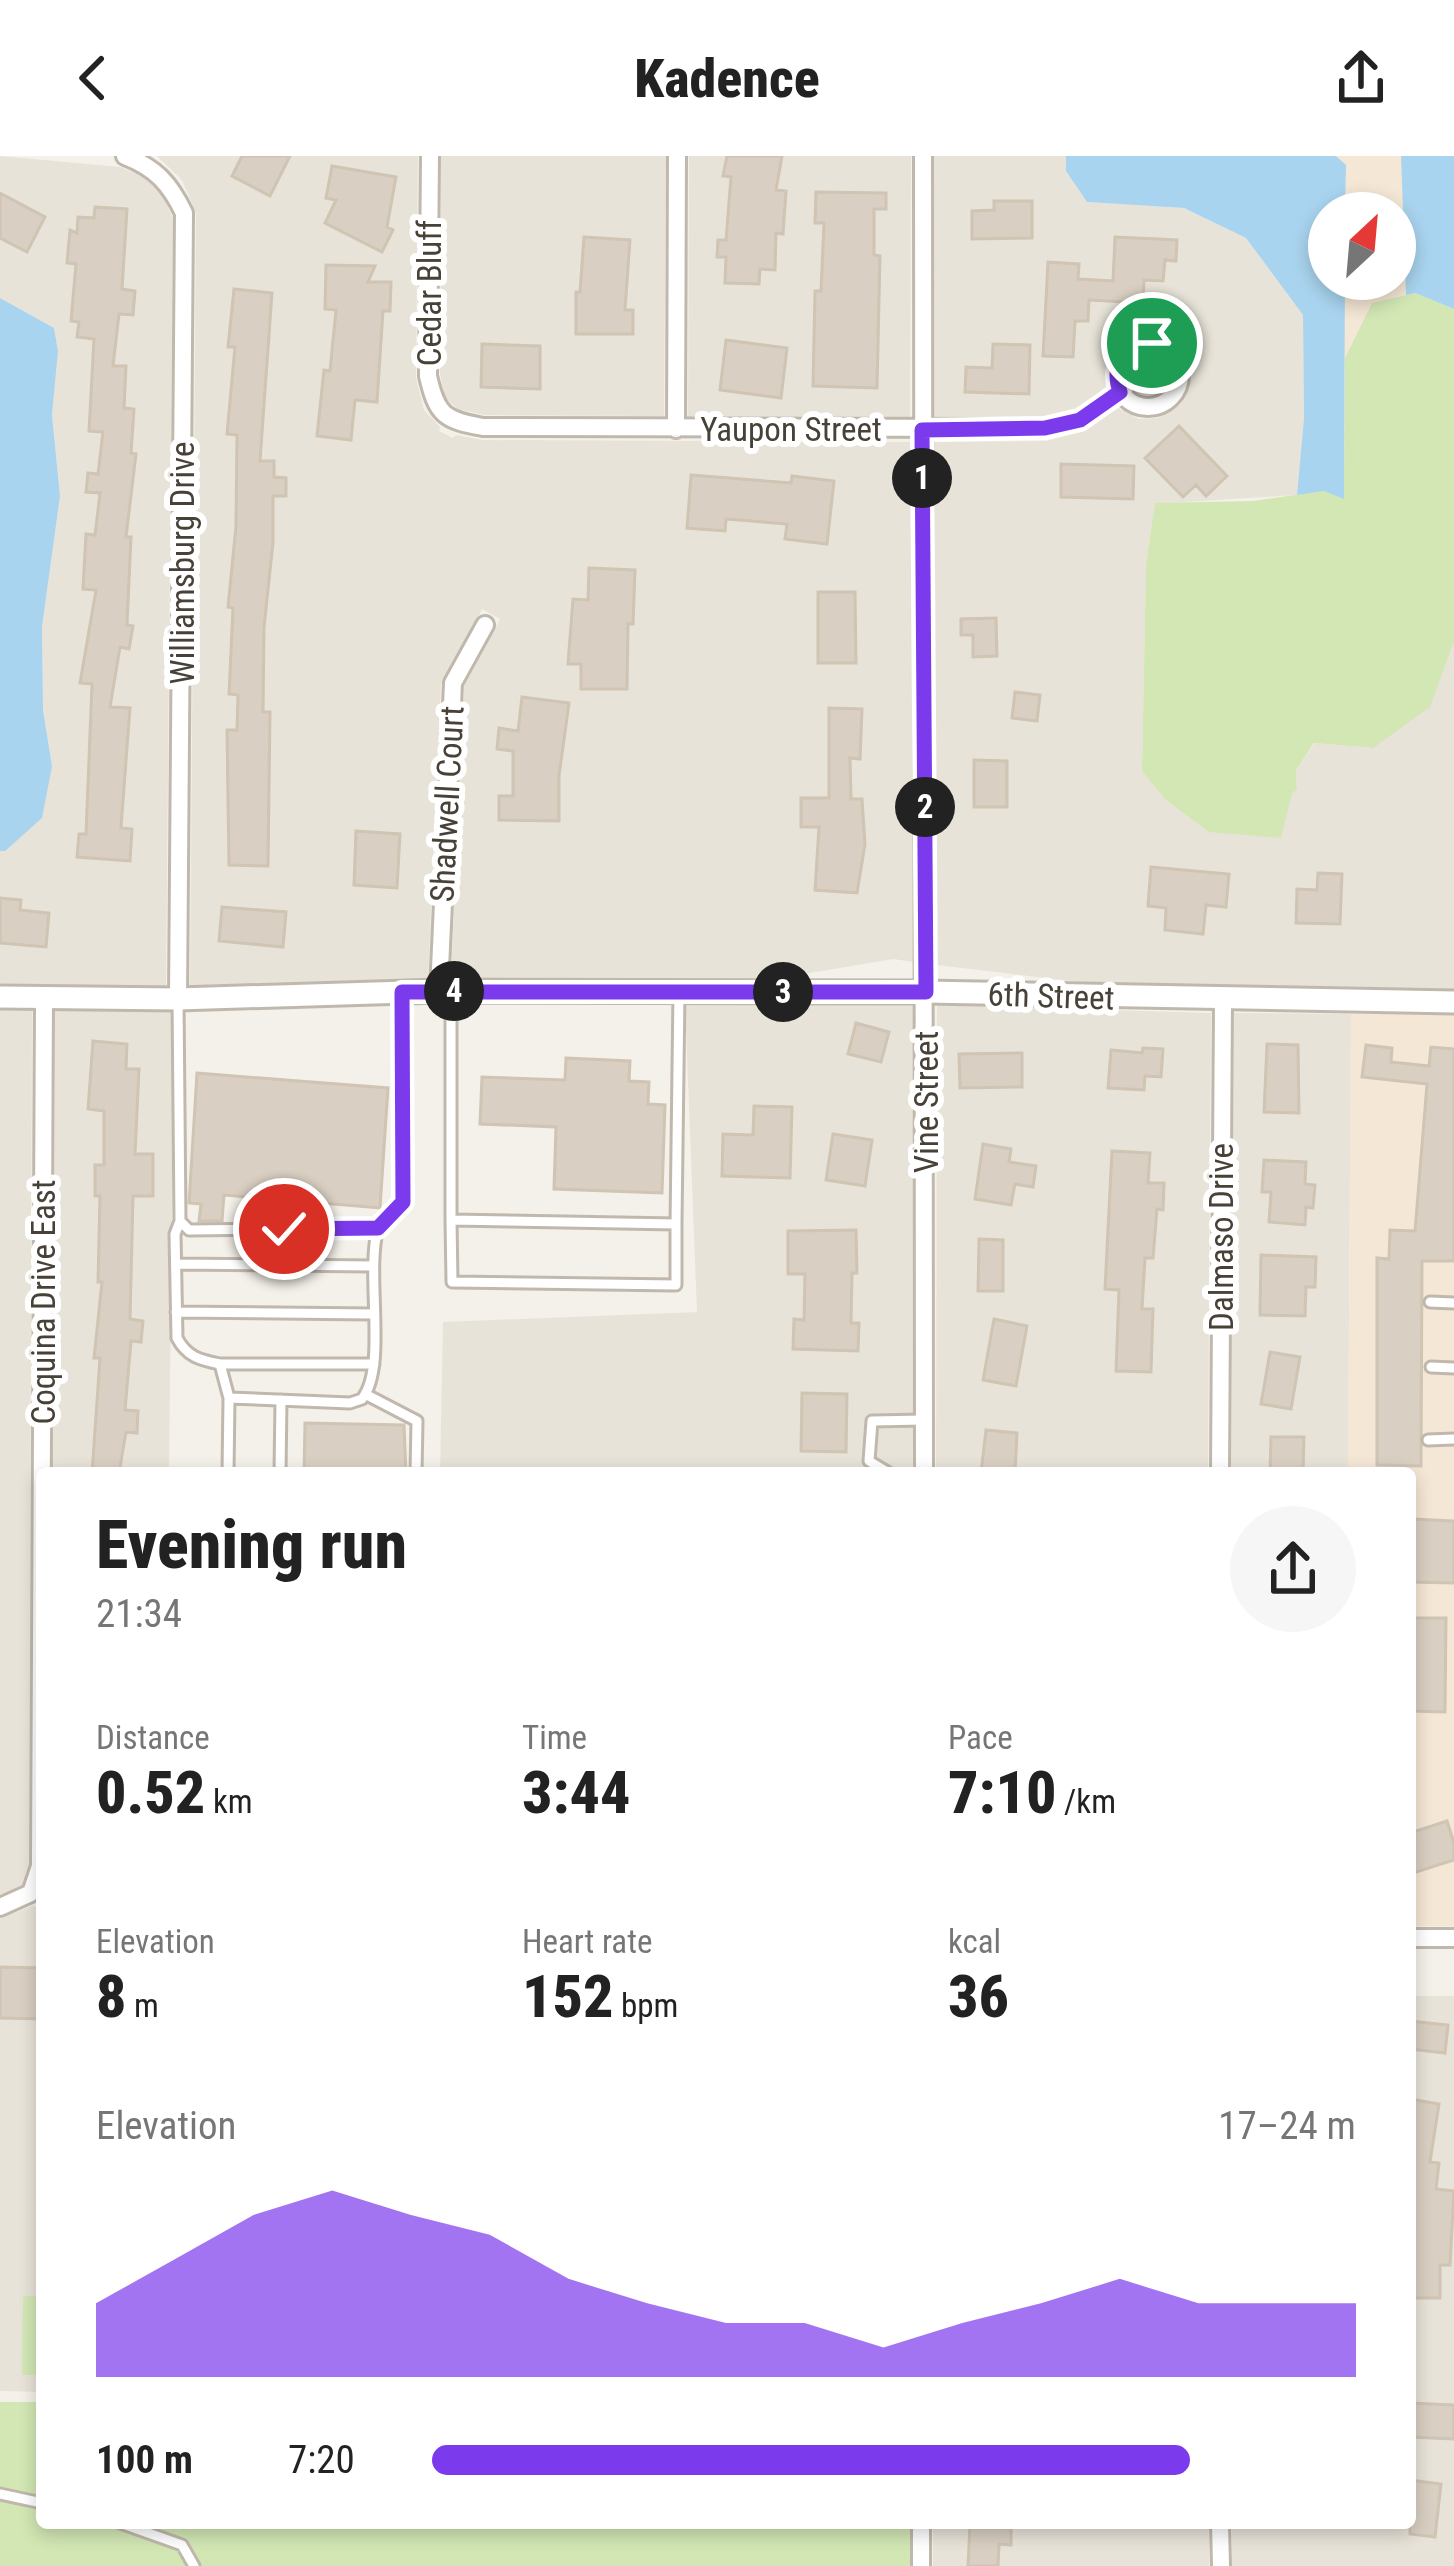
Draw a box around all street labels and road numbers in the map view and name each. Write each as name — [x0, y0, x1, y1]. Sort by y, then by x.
street label: Cedar Bluff — [410, 219, 449, 366]
street label: Yaupon Street — [700, 410, 882, 449]
street label: Williamsburg Drive — [163, 442, 202, 684]
street label: Shadwell Court — [422, 705, 472, 903]
street label: 6th Street — [987, 974, 1115, 1018]
street label: Vine Street — [907, 1031, 946, 1173]
street label: Dalmaso Drive — [1202, 1143, 1241, 1331]
street label: Coquina Drive East — [24, 1179, 63, 1425]

